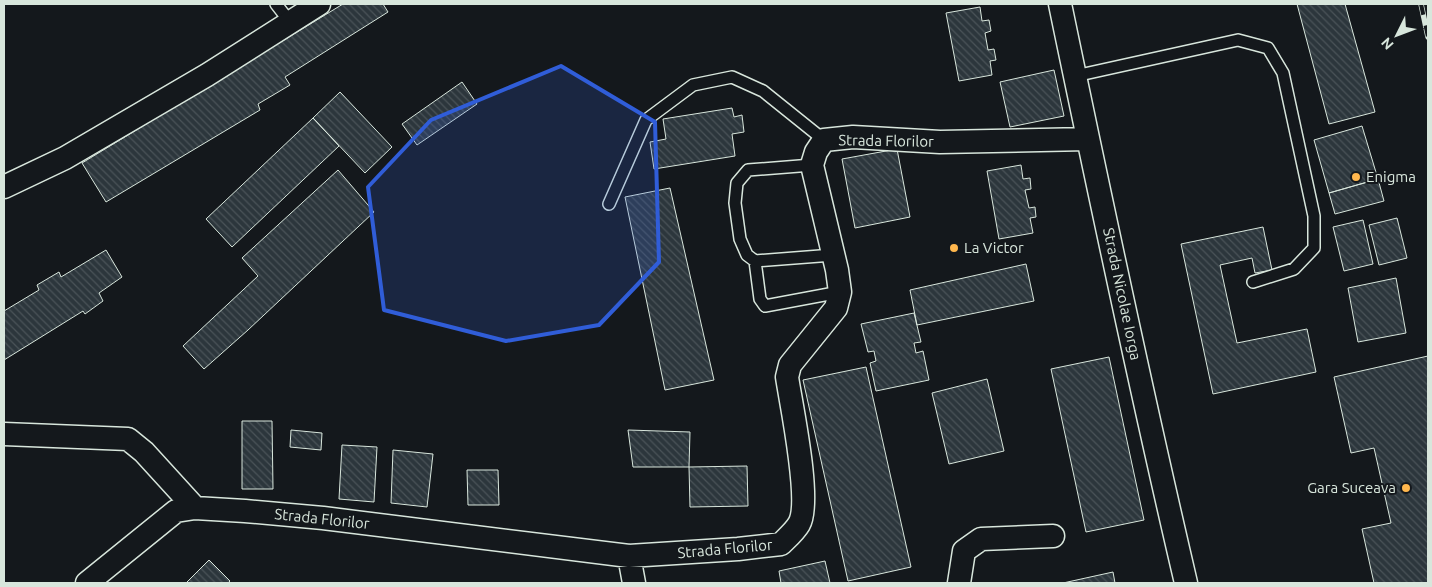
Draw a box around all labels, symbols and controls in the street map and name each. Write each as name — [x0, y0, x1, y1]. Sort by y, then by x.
north arrow — [1372, 10, 1422, 60]
text: N — [1378, 34, 1397, 53]
street label: Strada Florilor — [838, 131, 934, 150]
place label: Enigma — [1366, 168, 1416, 185]
marker: Enigma — [1350, 171, 1362, 183]
street label: Strada Nicolae Iorga — [1100, 226, 1145, 362]
place label: La Victor — [964, 239, 1024, 256]
marker: La Victor — [948, 242, 960, 254]
place label: Gara Suceava — [1307, 479, 1396, 496]
marker: Gara Suceava — [1400, 482, 1412, 494]
street label: Strada Florilor — [274, 505, 371, 532]
street label: Strada Florilor — [677, 536, 774, 561]

